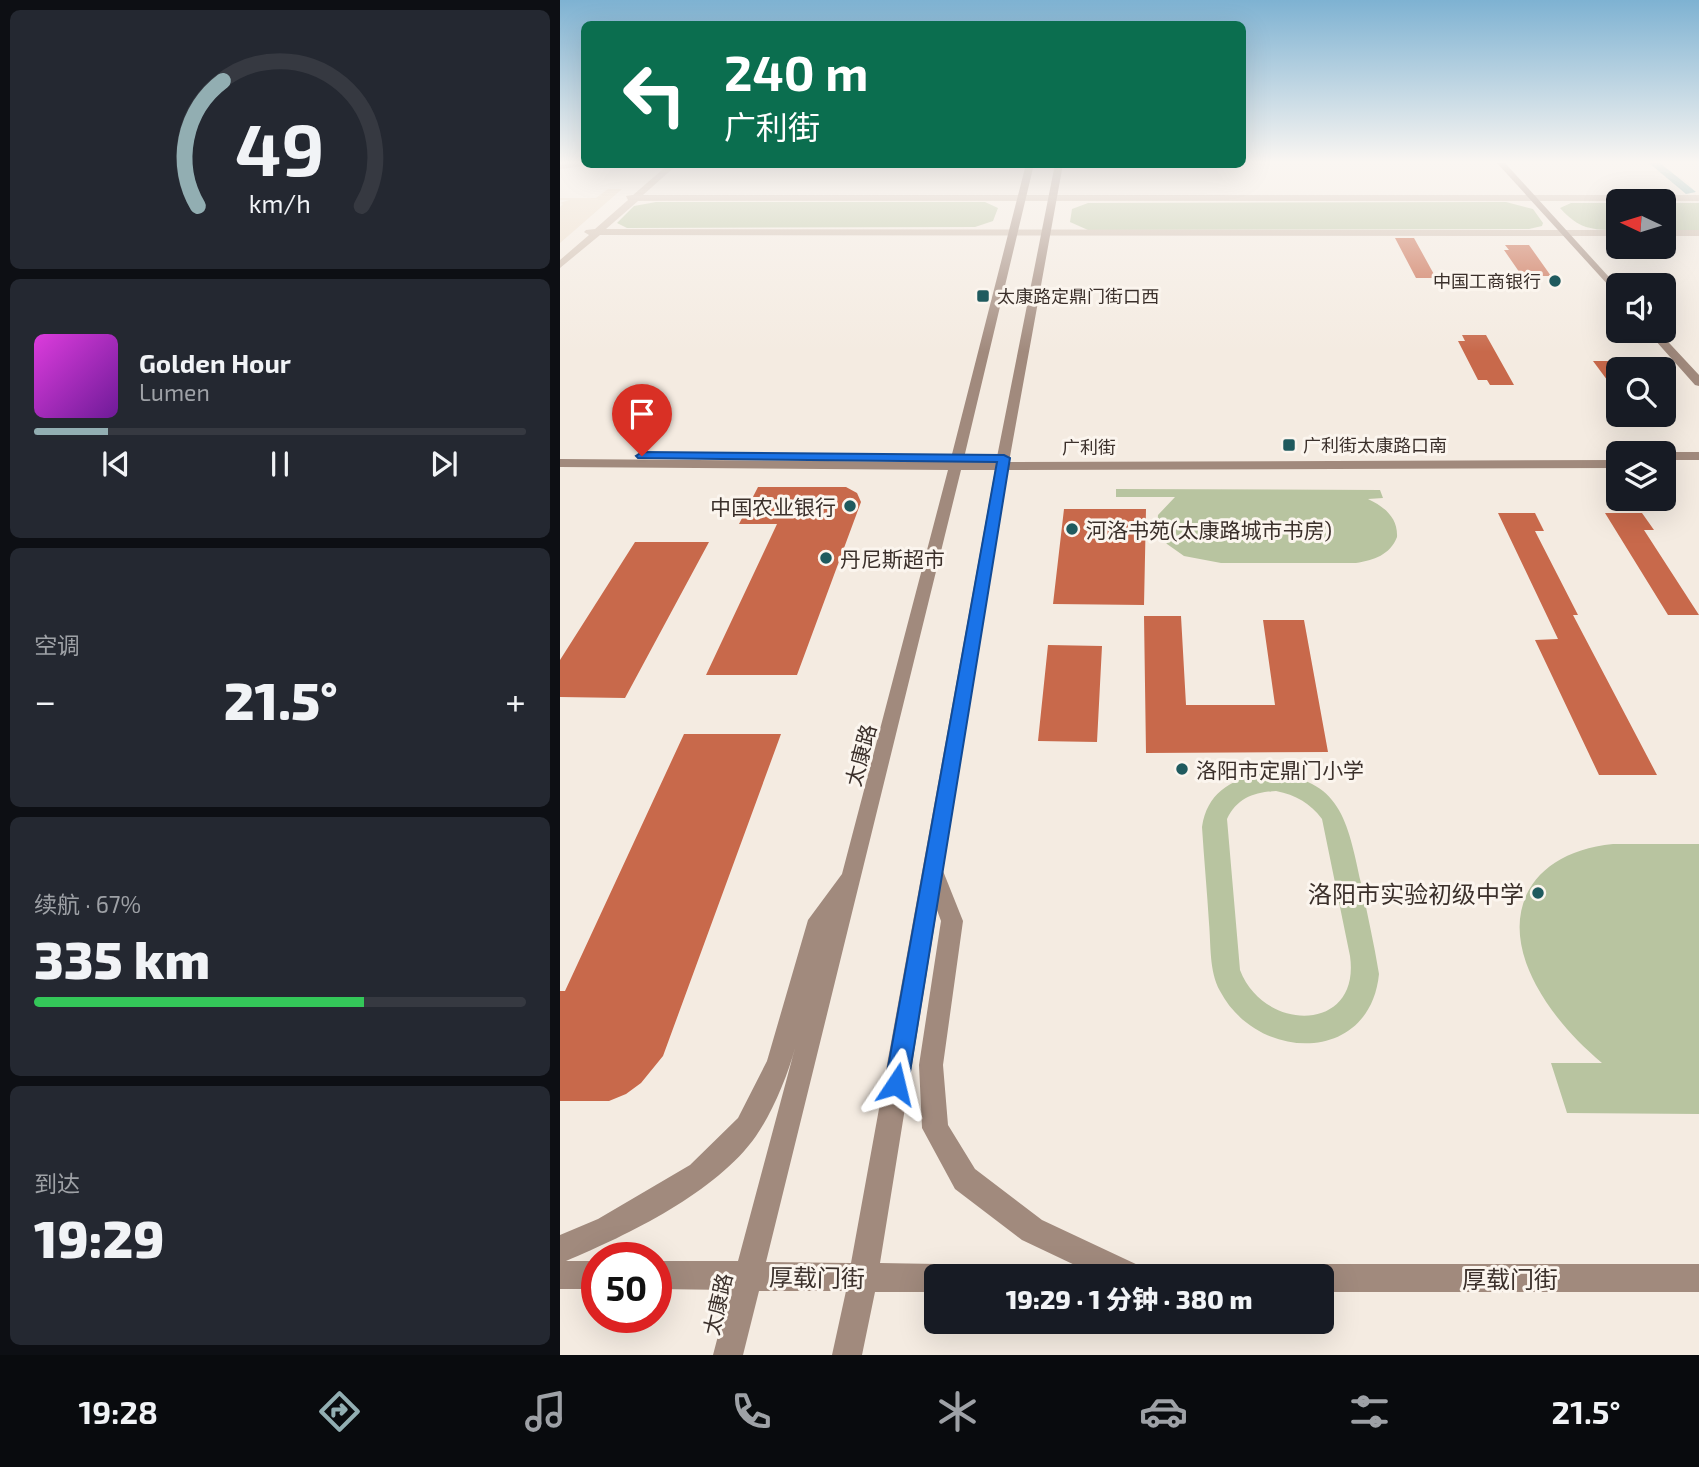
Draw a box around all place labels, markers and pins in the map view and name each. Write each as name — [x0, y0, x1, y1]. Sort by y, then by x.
place label: 中国工商银行 — [1433, 270, 1541, 292]
marker: 中国工商银行 — [1547, 273, 1563, 289]
place label: 太康路定鼎门街口西 — [997, 285, 1159, 307]
marker: 太康路定鼎门街口西 — [975, 288, 991, 304]
pin — [612, 384, 672, 456]
place label: 广利街太康路口南 — [1303, 434, 1447, 456]
marker: 广利街太康路口南 — [1281, 437, 1297, 453]
place label: 中国农业银行 — [710, 494, 836, 519]
marker: 中国农业银行 — [842, 498, 858, 514]
place label: 河洛书苑(太康路城市书房) — [1086, 517, 1332, 542]
marker: 河洛书苑(太康路城市书房) — [1064, 521, 1080, 537]
place label: 丹尼斯超市 — [840, 546, 945, 571]
marker: 丹尼斯超市 — [818, 550, 834, 566]
place label: 洛阳市定鼎门小学 — [1196, 757, 1364, 782]
marker: 洛阳市定鼎门小学 — [1174, 761, 1190, 777]
place label: 洛阳市实验初级中学 — [1308, 879, 1524, 908]
marker: 洛阳市实验初级中学 — [1530, 885, 1546, 901]

